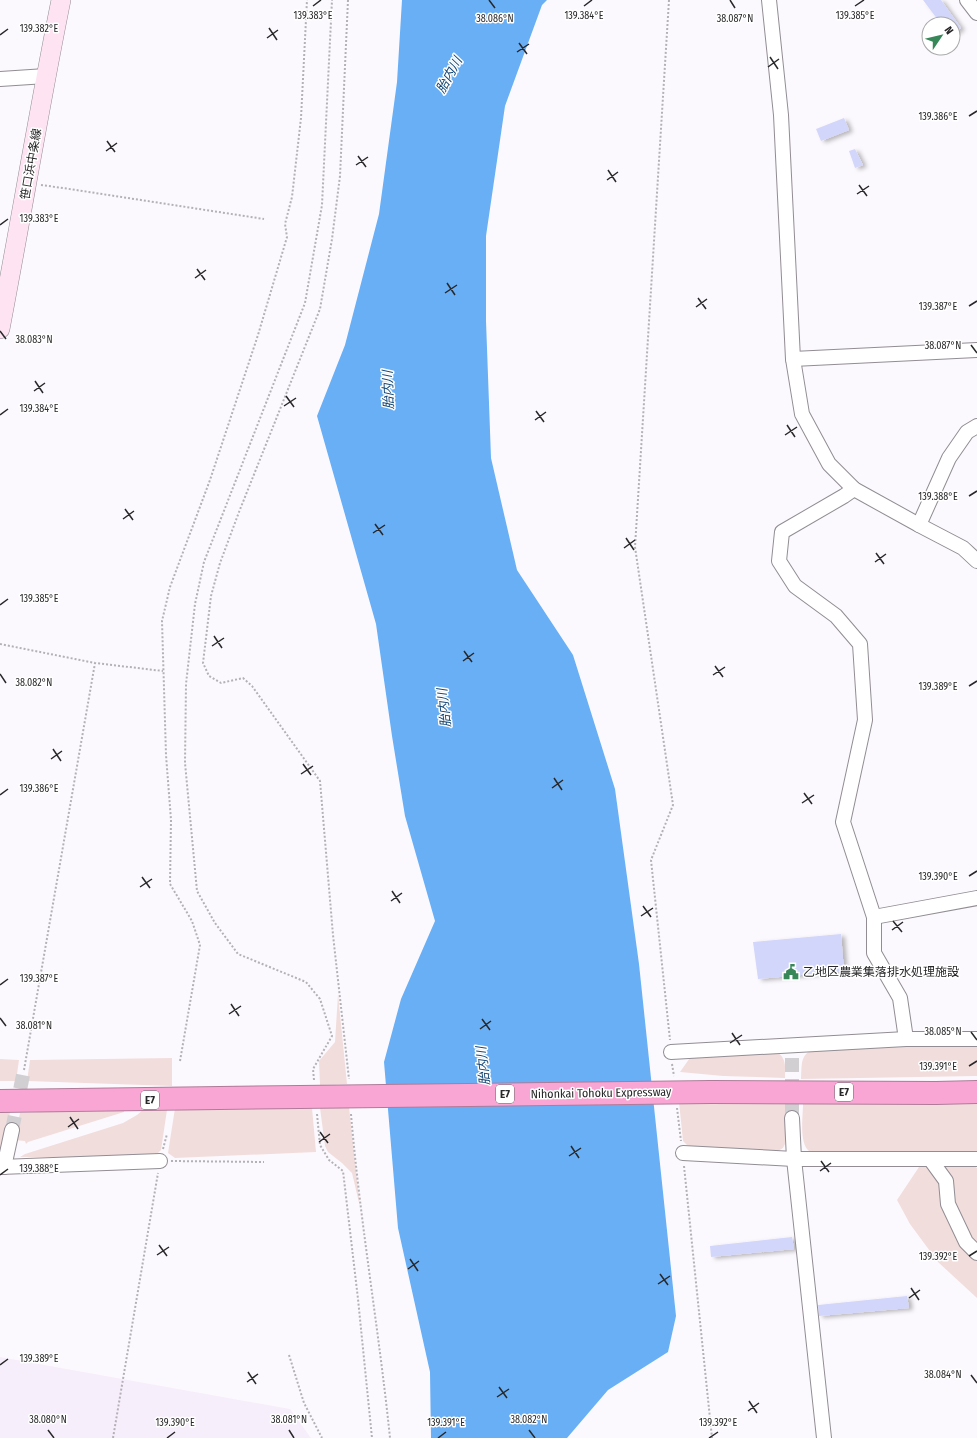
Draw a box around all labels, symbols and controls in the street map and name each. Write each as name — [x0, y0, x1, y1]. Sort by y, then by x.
text: 139.383°E — [294, 10, 333, 22]
text: 139.384°E — [564, 10, 604, 22]
text: 139.385°E — [836, 10, 875, 22]
text: 38.086°N — [476, 13, 514, 25]
text: 38.087°N — [717, 13, 753, 25]
north arrow — [921, 16, 961, 56]
text: 139.382°E — [20, 23, 59, 35]
text: N — [942, 24, 956, 37]
water label: 胎内川 — [433, 53, 466, 96]
text: 139.386°E — [918, 111, 958, 123]
street label: 笹口浜中条線 — [18, 127, 44, 201]
text: 139.383°E — [20, 213, 59, 225]
text: 139.387°E — [919, 301, 957, 313]
text: 38.083°N — [16, 334, 53, 346]
text: 38.087°N — [925, 340, 961, 352]
water label: 胎内川 — [380, 368, 396, 410]
text: 139.384°E — [19, 403, 59, 415]
text: 139.388°E — [918, 491, 958, 503]
text: 139.385°E — [20, 593, 59, 605]
text: 38.082°N — [16, 677, 52, 689]
text: 139.389°E — [919, 681, 958, 693]
water label: 胎内川 — [434, 686, 453, 728]
text: 139.386°E — [19, 783, 59, 795]
text: 139.390°E — [918, 871, 958, 883]
public building icon: 乙地区農業集落排水処理施設 — [782, 963, 800, 981]
place label: 乙地区農業集落排水処理施設 — [803, 965, 959, 979]
text: 139.387°E — [20, 973, 58, 985]
text: 38.081°N — [16, 1020, 52, 1032]
text: 38.085°N — [925, 1026, 961, 1038]
water label: 胎内川 — [473, 1044, 492, 1086]
text: 139.391°E — [919, 1061, 957, 1073]
road number: E7 — [835, 1083, 853, 1101]
road number: E7 — [496, 1085, 514, 1103]
street label: Nihonkai Tohoku Expressway — [531, 1085, 672, 1101]
road number: E7 — [141, 1091, 159, 1109]
text: 139.388°E — [19, 1163, 59, 1175]
text: 139.392°E — [919, 1251, 957, 1263]
text: 139.389°E — [20, 1353, 59, 1365]
text: 38.084°N — [924, 1369, 962, 1381]
text: 38.080°N — [29, 1414, 67, 1426]
text: 38.081°N — [271, 1414, 307, 1426]
text: 38.082°N — [511, 1414, 547, 1426]
text: 139.390°E — [155, 1417, 195, 1429]
text: 139.391°E — [427, 1417, 465, 1429]
text: 139.392°E — [699, 1417, 737, 1429]

